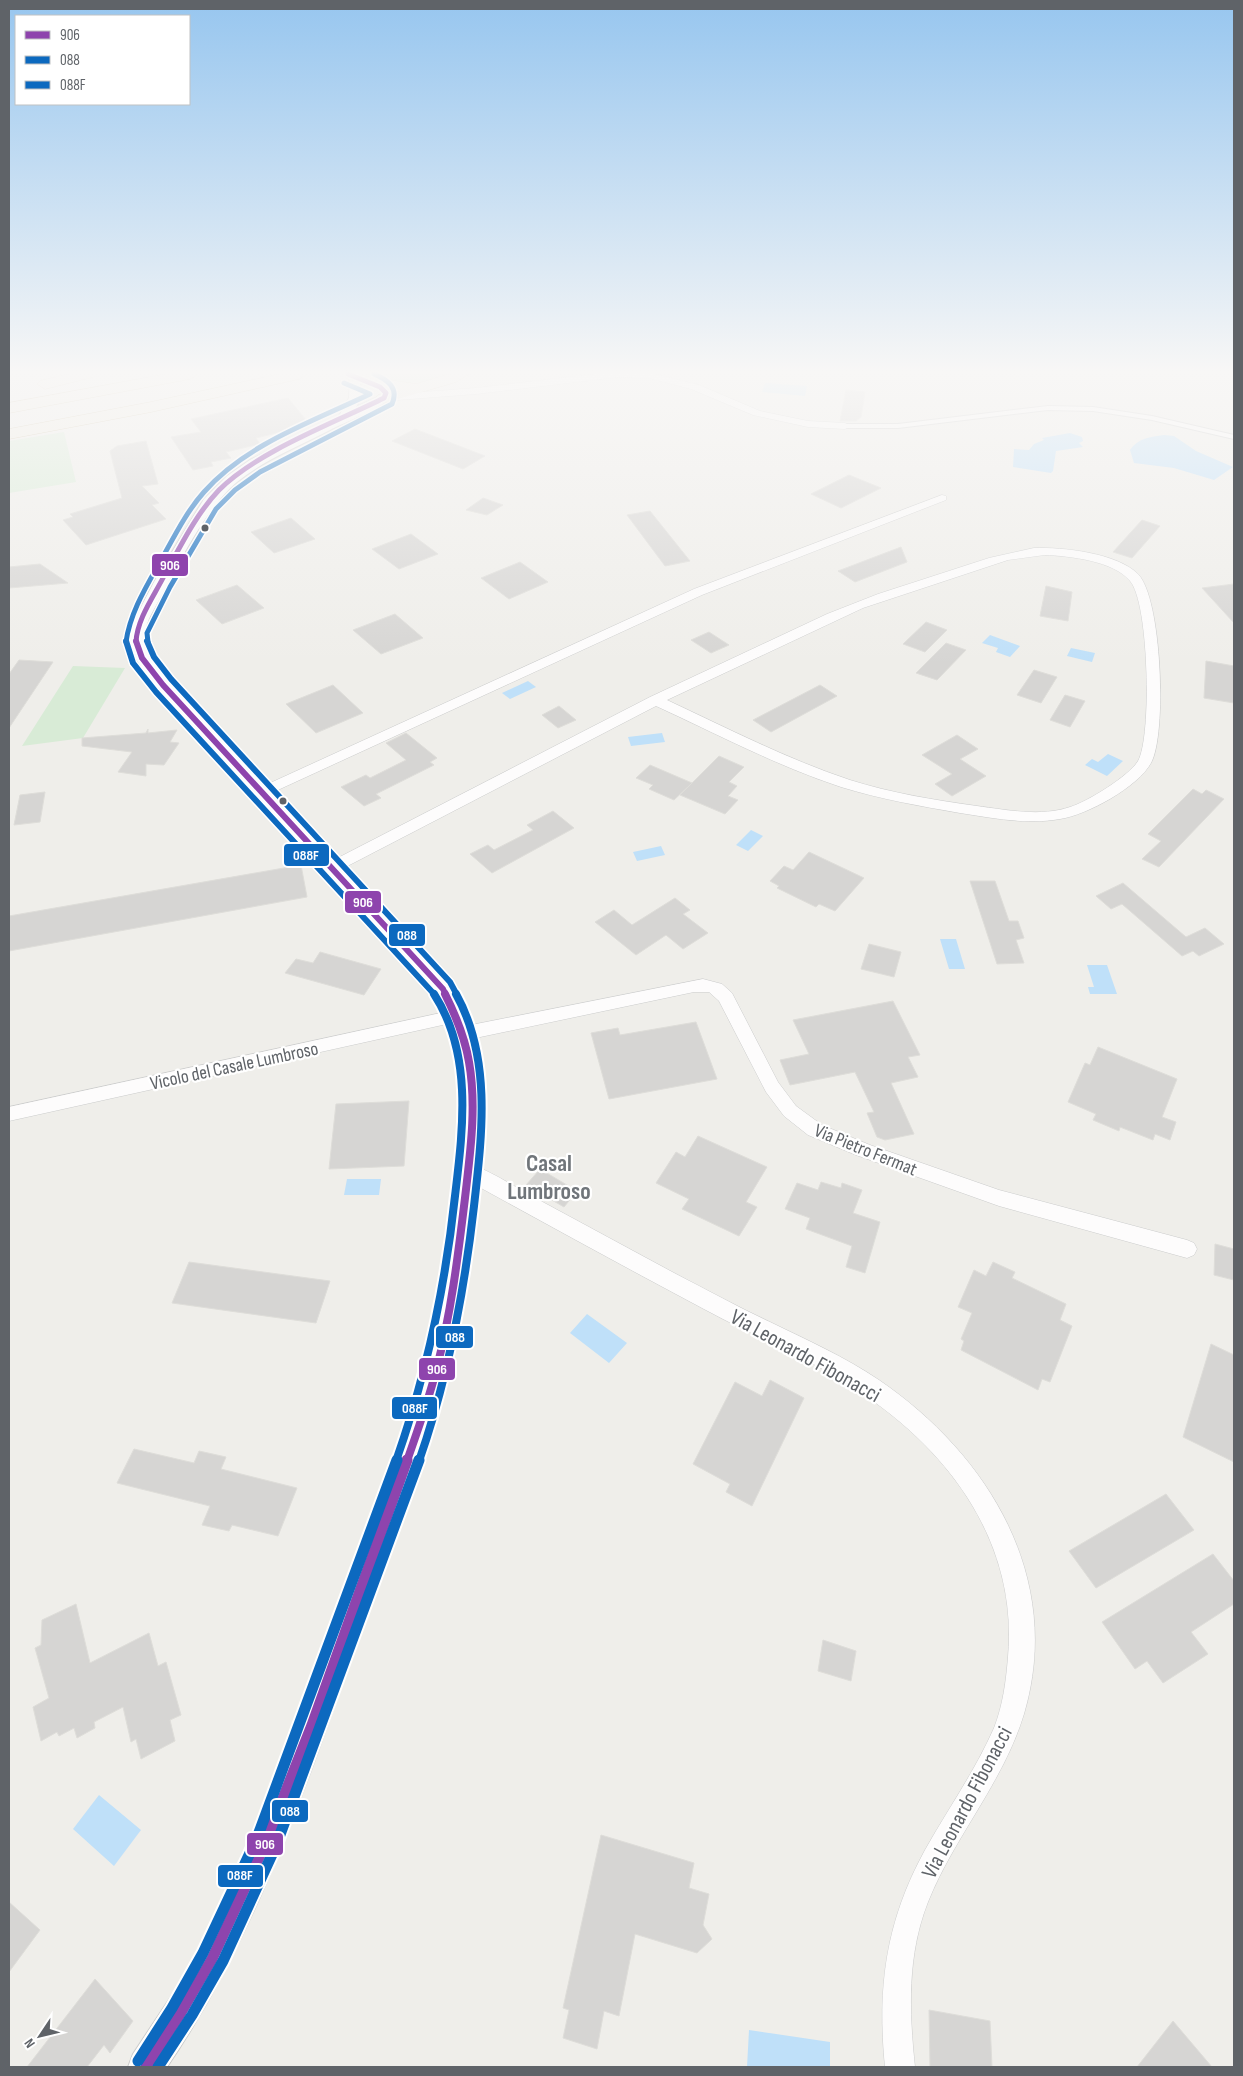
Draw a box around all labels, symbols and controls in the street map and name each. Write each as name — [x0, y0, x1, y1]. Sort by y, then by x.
legend — [15, 15, 190, 105]
text: 906 — [60, 26, 80, 45]
text: 088 — [60, 51, 80, 70]
text: 088F — [60, 76, 86, 95]
unlabelled marker — [200, 523, 210, 533]
line badge: 906 — [151, 553, 189, 577]
text: 906 — [160, 557, 180, 574]
unlabelled marker — [278, 796, 288, 806]
line badge: 088F — [283, 843, 330, 867]
text: 088F — [293, 847, 319, 864]
line badge: 906 — [344, 890, 382, 914]
text: 906 — [353, 894, 373, 911]
line badge: 088 — [388, 923, 426, 947]
text: 088 — [397, 927, 417, 944]
street label: Vicolo del Casale Lumbroso — [148, 1037, 320, 1096]
street label: Via Pietro Fermat — [811, 1119, 920, 1181]
district label: Casal Lumbroso — [507, 1149, 591, 1206]
street label: Via Leonardo Fibonacci — [725, 1304, 885, 1409]
line badge: 088 — [435, 1325, 474, 1349]
text: 088 — [445, 1329, 465, 1346]
line badge: 906 — [418, 1357, 456, 1381]
text: 906 — [427, 1361, 447, 1378]
line badge: 088F — [391, 1396, 438, 1420]
text: 088F — [402, 1400, 428, 1417]
street label: Via Leonardo Fibonacci — [916, 1722, 1019, 1883]
line badge: 088 — [271, 1799, 309, 1823]
text: 088 — [280, 1803, 300, 1820]
line badge: 906 — [246, 1832, 284, 1856]
text: 906 — [255, 1836, 275, 1853]
line badge: 088F — [217, 1864, 264, 1888]
text: 088F — [227, 1867, 253, 1884]
north arrow — [15, 2011, 65, 2061]
text: N — [21, 2035, 39, 2051]

